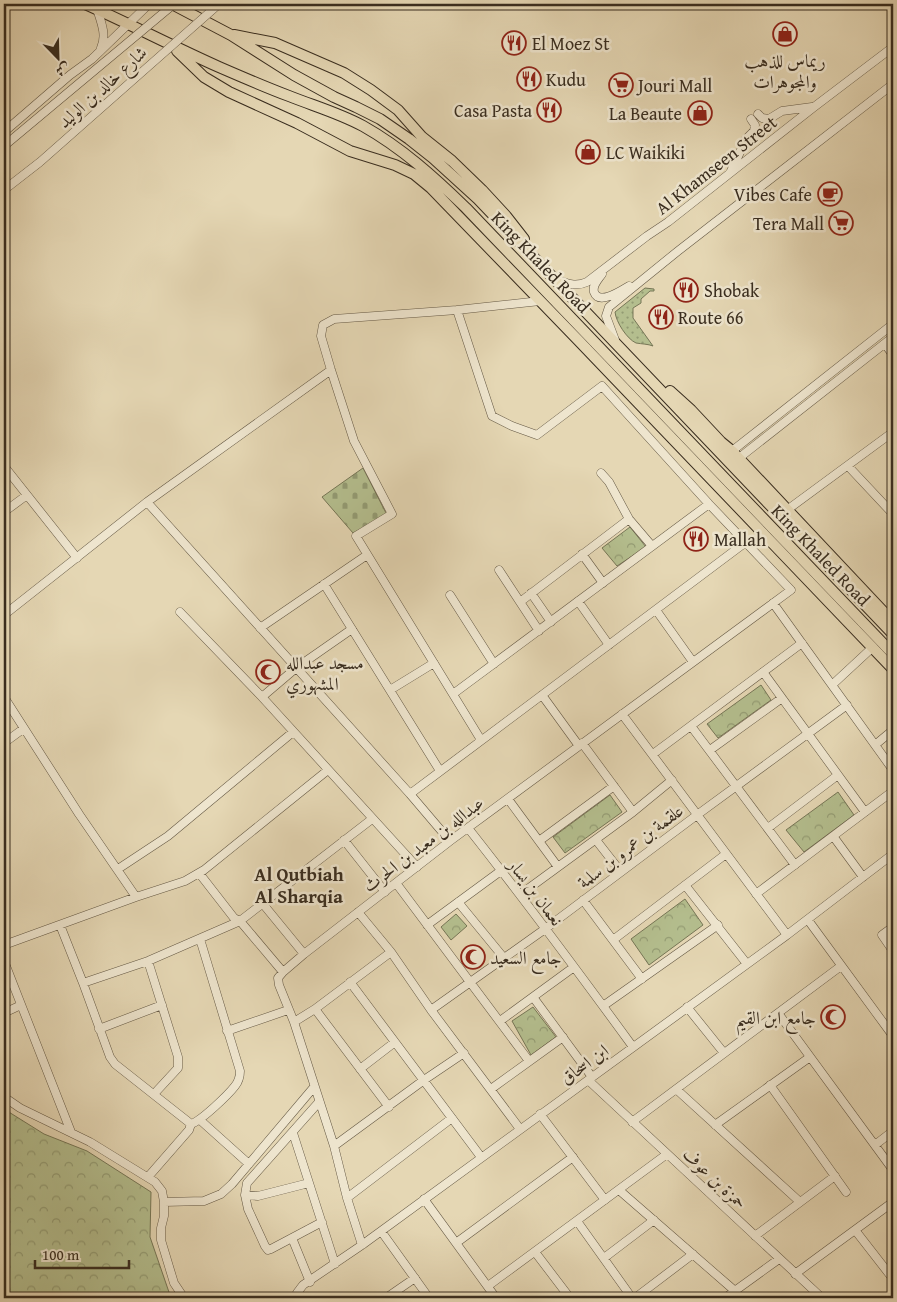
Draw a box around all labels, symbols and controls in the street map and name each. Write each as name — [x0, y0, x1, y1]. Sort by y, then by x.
shop icon: ريماس للذهب والمجوهرات — [772, 21, 798, 47]
restaurant icon: El Moez St — [501, 30, 527, 56]
place label: El Moez St — [532, 30, 610, 57]
north arrow — [32, 32, 82, 82]
street label: شارع خالد بن الوليد — [53, 41, 151, 133]
place label: ريماس للذهب والمجوهرات — [744, 47, 826, 95]
restaurant icon: Kudu — [516, 66, 542, 92]
place label: Kudu — [546, 66, 586, 93]
supermarket icon: Jouri Mall — [608, 72, 634, 98]
place label: Jouri Mall — [636, 72, 712, 99]
place label: Casa Pasta — [454, 97, 532, 124]
restaurant icon: Casa Pasta — [536, 97, 562, 123]
place label: La Beaute — [609, 100, 682, 127]
shop icon: La Beaute — [687, 100, 713, 126]
street label: Al Khamseen Street — [650, 109, 783, 221]
shop icon: LC Waikiki — [575, 139, 601, 165]
place label: LC Waikiki — [606, 139, 685, 166]
place label: Vibes Cafe — [734, 181, 812, 208]
cafe icon: Vibes Cafe — [817, 181, 843, 207]
street label: King Khaled Road — [485, 205, 597, 319]
place label: Tera Mall — [753, 210, 824, 237]
supermarket icon: Tera Mall — [828, 210, 854, 236]
restaurant icon: Shobak — [673, 277, 699, 303]
place label: Shobak — [704, 277, 760, 304]
restaurant icon: Route 66 — [648, 304, 674, 330]
place label: Route 66 — [678, 304, 743, 331]
street label: King Khaled Road — [765, 498, 877, 612]
restaurant icon: Mallah — [683, 526, 709, 552]
place label: Mallah — [714, 526, 766, 553]
place label: مسجد عبدالله المشهوري — [286, 649, 364, 699]
mosque icon: مسجد عبدالله المشهوري — [255, 659, 281, 685]
street label: عبدالله بن معبد بن الحرث — [357, 789, 489, 899]
street label: علقمة بن عمرو بن سلمة — [571, 797, 689, 895]
street label: نعمان بن يسار — [500, 851, 570, 931]
district label: Al Qutbiah Al Sharqia — [254, 860, 345, 910]
mosque icon: جامع السعيد — [460, 944, 486, 970]
place label: جامع السعيد — [490, 944, 562, 974]
place label: جامع ابن القيم — [736, 1004, 816, 1036]
mosque icon: جامع ابن القيم — [820, 1004, 846, 1030]
street label: ابن اسحاق — [554, 1037, 614, 1091]
street label: حمزة بن عوف — [677, 1141, 753, 1215]
scale bar — [35, 1237, 129, 1269]
text: 100 m — [42, 1244, 80, 1265]

